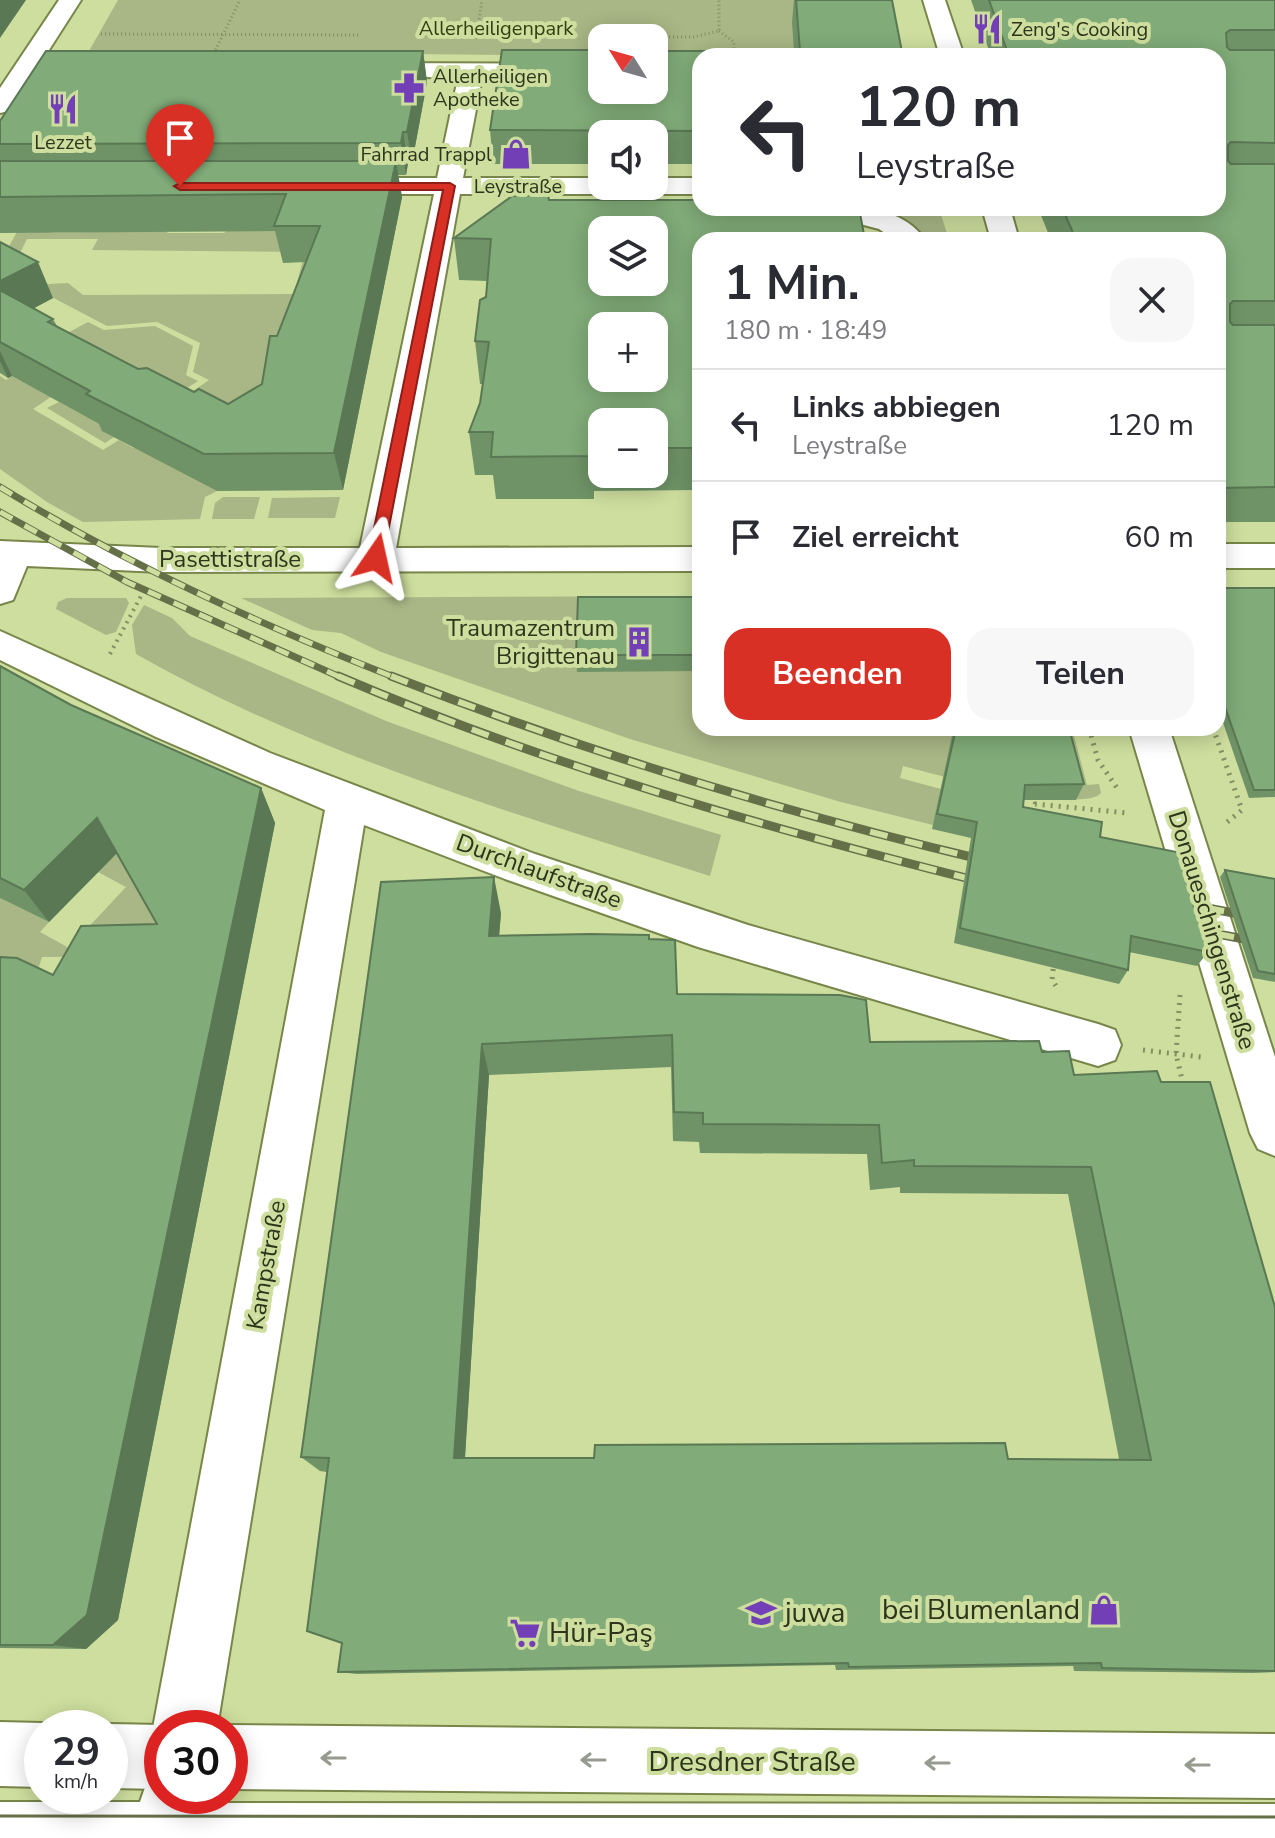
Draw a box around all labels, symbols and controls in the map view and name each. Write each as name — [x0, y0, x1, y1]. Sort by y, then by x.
restaurant icon: Zeng's Cooking — [970, 12, 1004, 46]
park label: Allerheiligenpark — [419, 15, 574, 42]
place label: Zeng's Cooking — [1011, 16, 1148, 43]
north arrow — [588, 24, 668, 104]
map controls — [588, 24, 668, 488]
place label: Allerheiligen Apotheke — [433, 63, 548, 113]
text: 120 m — [856, 69, 1021, 146]
pharmacy icon: Allerheiligen Apotheke — [392, 71, 426, 105]
icon: left — [724, 80, 828, 184]
restaurant icon: Lezzet — [46, 92, 80, 126]
pin — [146, 104, 214, 186]
icon: arrive — [158, 116, 202, 160]
button: sound — [588, 120, 668, 200]
place label: Lezzet — [34, 129, 93, 156]
shop icon: Fahrrad Trappl — [499, 137, 533, 171]
place label: Fahrrad Trappl — [360, 141, 492, 168]
text: Leystraße — [856, 142, 1015, 191]
street label: Leystraße — [474, 173, 562, 200]
button: layers — [588, 216, 668, 296]
text: 1 Min. — [724, 250, 860, 316]
button: close — [1110, 258, 1194, 342]
button: + — [588, 312, 668, 392]
text: 180 m · 18:49 — [724, 313, 887, 348]
text: Links abbiegen — [792, 387, 1001, 428]
icon: left — [724, 403, 768, 447]
text: 120 m — [1107, 405, 1194, 446]
button: − — [588, 408, 668, 488]
text: Leystraße — [792, 428, 907, 463]
icon: arrive — [724, 515, 768, 559]
position arrow — [334, 516, 418, 600]
text: Ziel erreicht — [792, 517, 958, 558]
text: 60 m — [1125, 517, 1194, 558]
street label: Pasettistraße — [159, 543, 301, 575]
place label: Traumazentrum Brigittenau — [446, 612, 615, 672]
building icon: Traumazentrum Brigittenau — [622, 625, 656, 659]
button: Beenden — [724, 628, 951, 720]
button: Teilen — [967, 628, 1194, 720]
street label: Donaueschingenstraße — [1160, 807, 1264, 1053]
street label: Durchlaufstraße — [452, 826, 626, 916]
street label: Kampstraße — [239, 1198, 293, 1332]
place label: bei Blumenland — [882, 1591, 1080, 1629]
shop icon: bei Blumenland — [1087, 1593, 1121, 1627]
place label: juwa — [783, 1594, 845, 1632]
school or university icon: juwa — [744, 1596, 778, 1630]
place label: Hür-Paş — [549, 1614, 653, 1652]
supermarket icon: Hür-Paş — [508, 1616, 542, 1650]
speed limit sign: 30 — [144, 1710, 248, 1814]
text: 29 — [52, 1725, 100, 1779]
street label: Dresdner Straße — [648, 1743, 856, 1781]
one-way arrow — [320, 1750, 347, 1766]
one-way arrow — [580, 1752, 607, 1768]
one-way arrow — [924, 1755, 951, 1771]
one-way arrow — [1184, 1757, 1211, 1773]
text: km/h — [54, 1768, 98, 1795]

